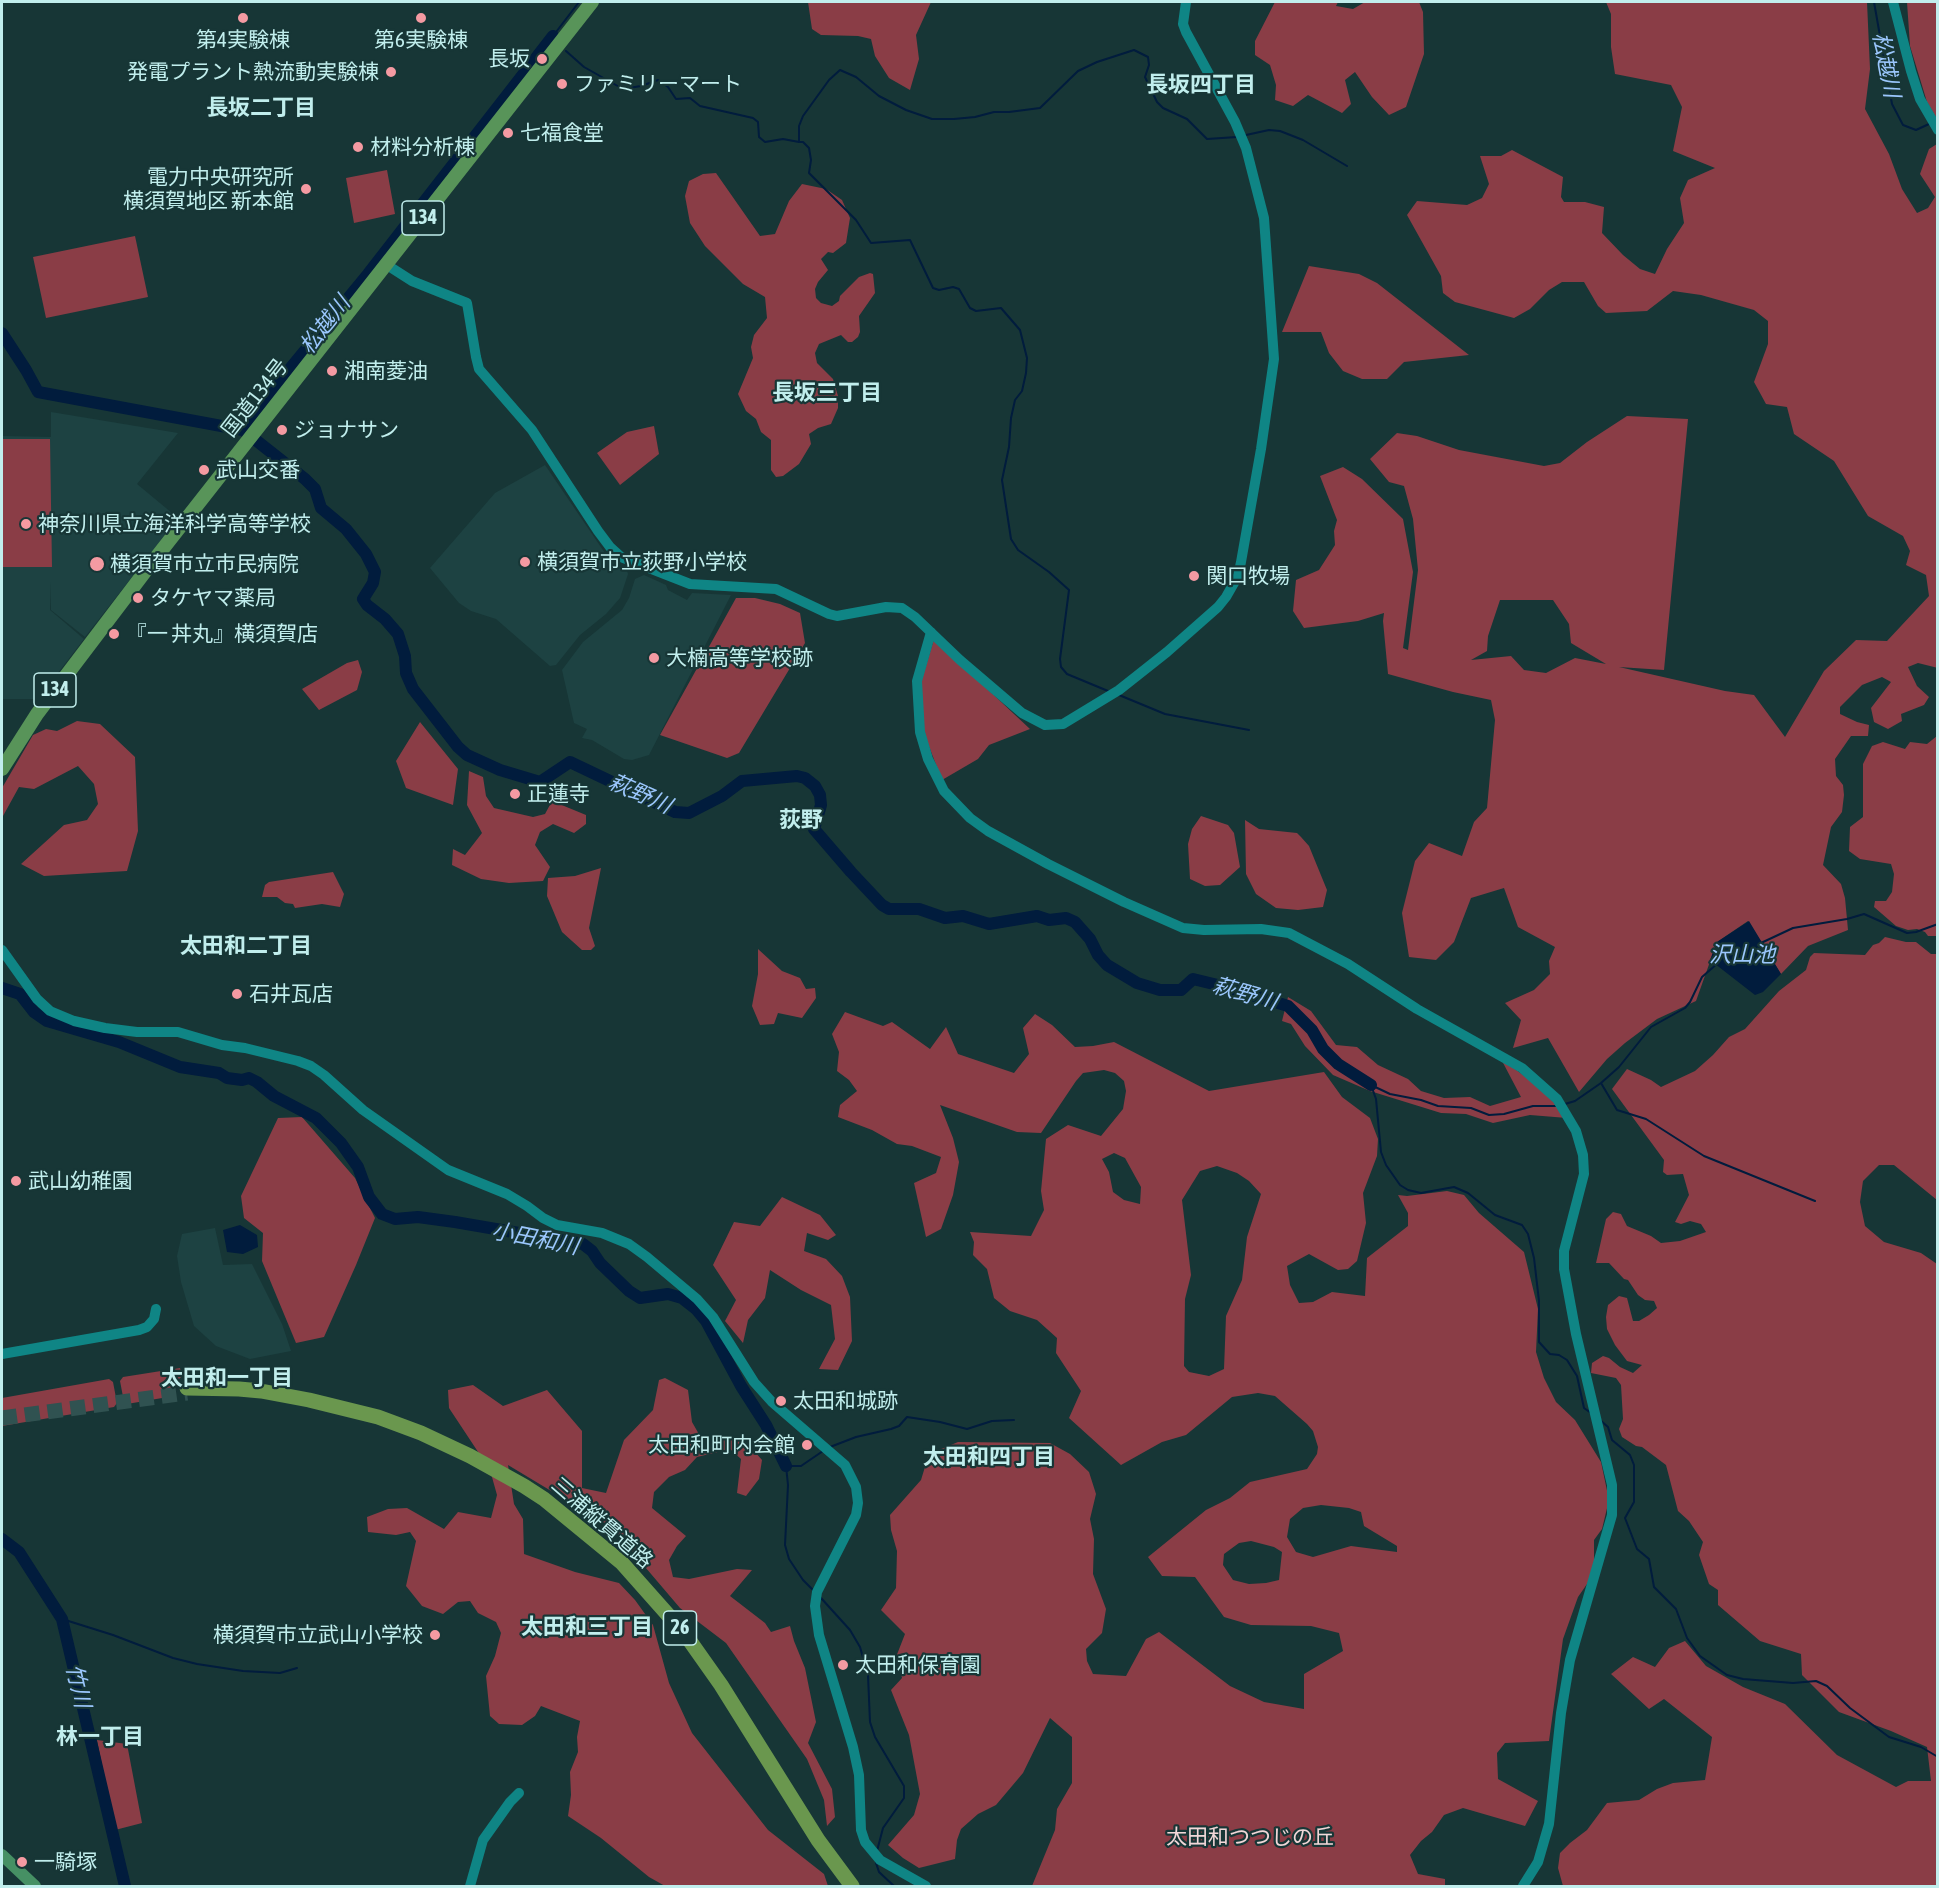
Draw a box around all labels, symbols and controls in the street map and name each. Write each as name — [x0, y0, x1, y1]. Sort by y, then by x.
marker: 第4実験棟 — [236, 11, 250, 25]
marker: 第6実験棟 — [414, 11, 428, 25]
place label: 第4実験棟 — [196, 27, 290, 53]
place label: 第6実験棟 — [374, 27, 468, 53]
water label: 松越川 — [1867, 30, 1905, 100]
place label: 長坂 — [488, 46, 530, 72]
marker: 長坂 — [535, 52, 549, 66]
place label: 発電プラント熱流動実験棟 — [127, 59, 379, 85]
marker: 発電プラント熱流動実験棟 — [384, 65, 398, 79]
place label: ファミリーマート — [574, 71, 742, 97]
district label: 長坂四丁目 — [1146, 72, 1256, 98]
marker: ファミリーマート — [555, 77, 569, 91]
district label: 長坂二丁目 — [206, 95, 316, 121]
place label: 七福食堂 — [520, 120, 604, 146]
marker: 七福食堂 — [501, 126, 515, 140]
place label: 材料分析棟 — [370, 134, 475, 160]
marker: 材料分析棟 — [351, 140, 365, 154]
place label: 電力中央研究所 横須賀地区 新本館 — [123, 164, 294, 214]
marker: 電力中央研究所 横須賀地区 新本館 — [299, 182, 313, 196]
road number: 134 — [402, 201, 444, 235]
water label: 松越川 — [294, 291, 356, 359]
street label: 国道134号 — [217, 354, 293, 442]
place label: 湘南菱油 — [344, 358, 428, 384]
marker: 湘南菱油 — [325, 364, 339, 378]
district label: 長坂三丁目 — [772, 380, 882, 406]
place label: ジョナサン — [294, 417, 399, 443]
marker: ジョナサン — [275, 423, 289, 437]
place label: 武山交番 — [216, 457, 300, 483]
marker: 武山交番 — [197, 463, 211, 477]
place label: 神奈川県立海洋科学高等学校 — [38, 511, 311, 537]
marker: 神奈川県立海洋科学高等学校 — [19, 517, 33, 531]
place label: 横須賀市立荻野小学校 — [537, 549, 747, 575]
place label: 横須賀市立市民病院 — [110, 551, 299, 577]
marker: 横須賀市立市民病院 — [88, 555, 106, 573]
marker: 横須賀市立荻野小学校 — [518, 555, 532, 569]
place label: 関口牧場 — [1206, 563, 1290, 589]
marker: 関口牧場 — [1187, 569, 1201, 583]
place label: タケヤマ薬局 — [150, 585, 276, 611]
marker: タケヤマ薬局 — [131, 591, 145, 605]
place label: 『一 丼丸』横須賀店 — [126, 621, 318, 647]
marker: 『一 丼丸』横須賀店 — [107, 627, 121, 641]
place label: 大楠高等学校跡 — [666, 645, 813, 671]
marker: 大楠高等学校跡 — [647, 651, 661, 665]
road number: 134 — [34, 673, 76, 707]
water label: 萩野川 — [604, 769, 676, 819]
place label: 正蓮寺 — [527, 781, 590, 807]
marker: 正蓮寺 — [508, 787, 522, 801]
district label: 荻野 — [779, 807, 823, 833]
district label: 太田和二丁目 — [180, 933, 312, 959]
water label: 沢山池 — [1709, 942, 1775, 968]
water label: 萩野川 — [1210, 972, 1280, 1016]
place label: 石井瓦店 — [249, 981, 333, 1007]
marker: 石井瓦店 — [230, 987, 244, 1001]
place label: 武山幼稚園 — [28, 1168, 133, 1194]
marker: 武山幼稚園 — [9, 1174, 23, 1188]
water label: 小田和川 — [489, 1218, 581, 1260]
district label: 太田和一丁目 — [161, 1365, 293, 1391]
place label: 太田和城跡 — [793, 1388, 898, 1414]
marker: 太田和城跡 — [774, 1394, 788, 1408]
place label: 太田和町内会館 — [648, 1432, 795, 1458]
marker: 太田和町内会館 — [800, 1438, 814, 1452]
district label: 太田和四丁目 — [923, 1444, 1055, 1470]
street label: 三浦縦貫道路 — [546, 1472, 658, 1574]
road number: 26 — [664, 1611, 696, 1645]
district label: 太田和三丁目 — [521, 1614, 653, 1640]
place label: 横須賀市立武山小学校 — [213, 1622, 423, 1648]
marker: 横須賀市立武山小学校 — [428, 1628, 442, 1642]
place label: 太田和保育園 — [855, 1652, 981, 1678]
marker: 太田和保育園 — [836, 1658, 850, 1672]
water label: 竹川 — [60, 1662, 96, 1710]
district label: 林一丁目 — [56, 1724, 144, 1750]
park label: 太田和つつじの丘 — [1166, 1824, 1334, 1850]
place label: 一騎塚 — [34, 1849, 97, 1875]
marker: 一騎塚 — [15, 1855, 29, 1869]

